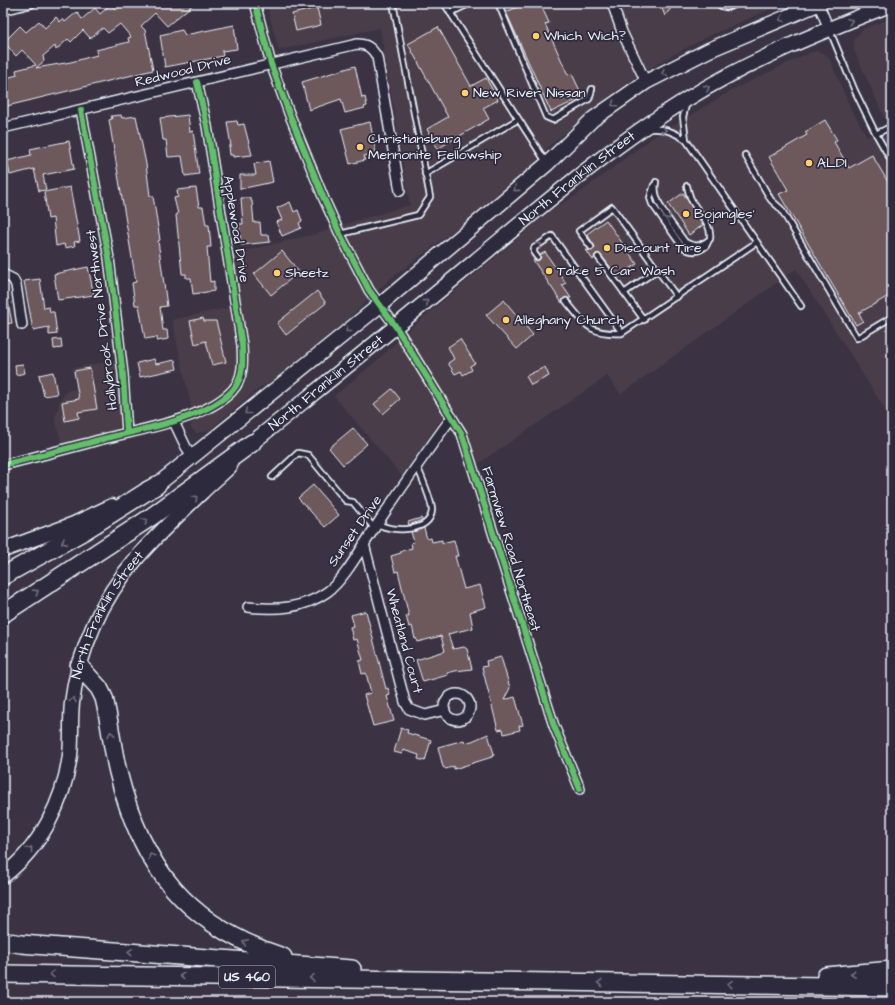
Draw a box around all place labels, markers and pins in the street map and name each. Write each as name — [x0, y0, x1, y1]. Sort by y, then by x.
place label: Which Wich? — [544, 26, 626, 46]
marker: Which Wich? — [531, 31, 541, 41]
place label: New River Nissan — [473, 83, 586, 103]
marker: New River Nissan — [460, 88, 470, 98]
place label: Christiansburg Mennonite Fellowship — [368, 129, 502, 165]
marker: Christiansburg Mennonite Fellowship — [355, 142, 365, 152]
place label: ALDI — [817, 153, 847, 173]
marker: ALDI — [804, 158, 814, 168]
place label: Bojangles' — [694, 204, 755, 224]
marker: Bojangles' — [681, 209, 691, 219]
place label: Discount Tire — [615, 238, 702, 258]
marker: Discount Tire — [602, 243, 612, 253]
place label: Take 5 Car Wash — [557, 261, 675, 281]
place label: Sheetz — [285, 263, 329, 283]
marker: Take 5 Car Wash — [544, 266, 554, 276]
marker: Sheetz — [272, 268, 282, 278]
place label: Alleghany Church — [514, 310, 624, 330]
marker: Alleghany Church — [501, 315, 511, 325]

